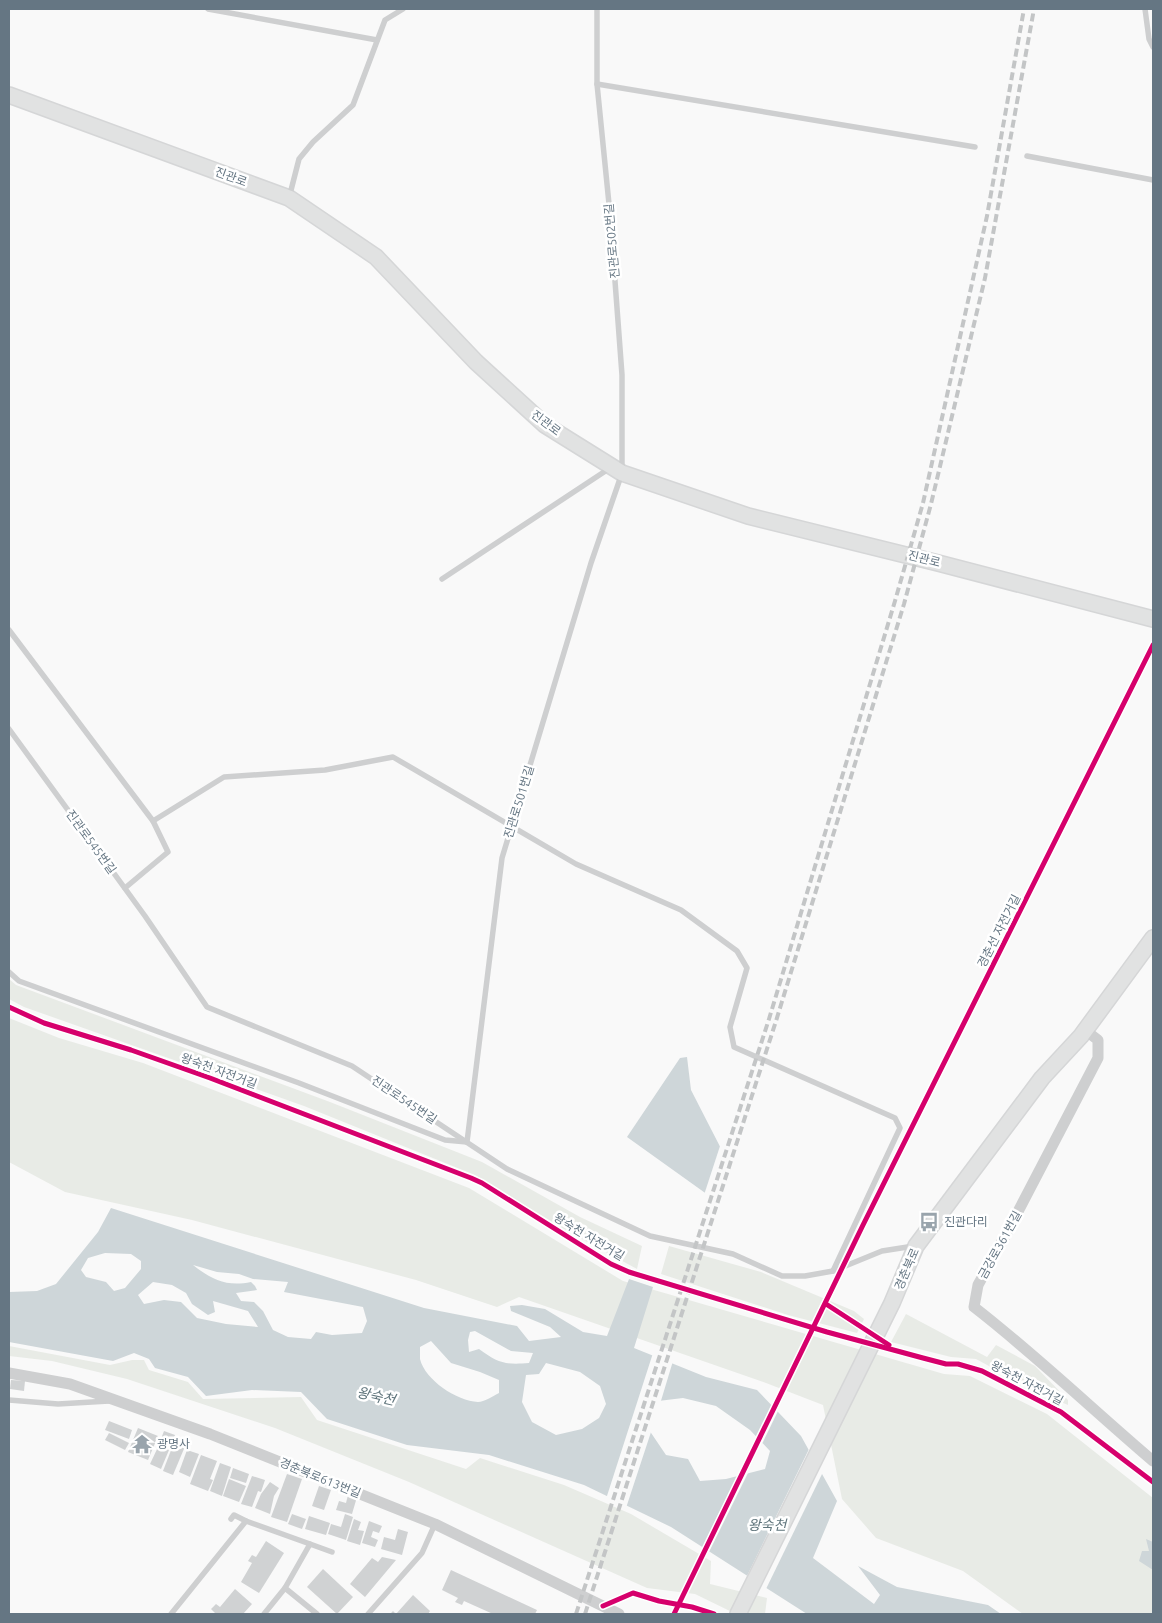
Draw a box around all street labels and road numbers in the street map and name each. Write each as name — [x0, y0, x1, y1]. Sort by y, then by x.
street label: 진관로 — [213, 165, 249, 188]
street label: 진관로502번길 — [602, 203, 621, 279]
street label: 진관로 — [529, 407, 563, 438]
street label: 진관로 — [906, 548, 942, 569]
street label: 진관로501번길 — [501, 764, 536, 840]
street label: 진관로545번길 — [64, 807, 119, 876]
street label: 경춘선 자전거길 — [975, 892, 1023, 969]
street label: 왕숙천 자전거길 — [179, 1051, 259, 1090]
street label: 진관로545번길 — [369, 1073, 439, 1126]
street label: 금강로361번길 — [976, 1209, 1024, 1281]
street label: 왕숙천 자전거길 — [552, 1210, 627, 1263]
street label: 경춘북로 — [892, 1246, 921, 1292]
street label: 왕숙천 자전거길 — [989, 1358, 1066, 1407]
street label: 경춘북로613번길 — [278, 1455, 363, 1500]

